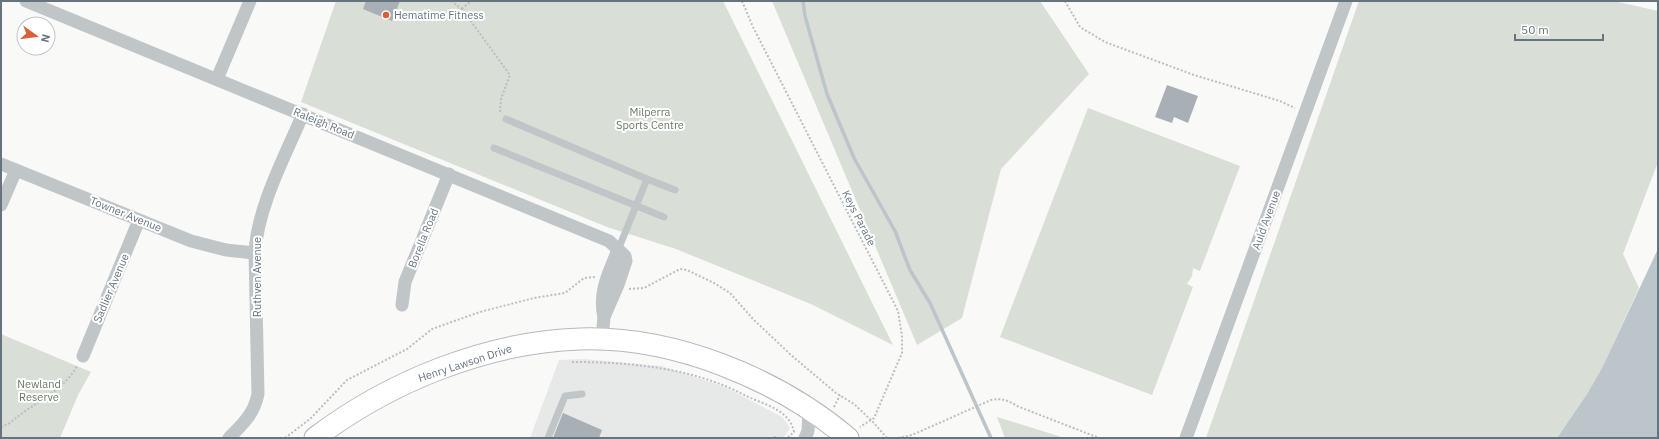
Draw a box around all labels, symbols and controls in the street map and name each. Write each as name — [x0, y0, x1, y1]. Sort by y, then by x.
place label: Hematime Fitness — [394, 8, 484, 22]
marker: Hematime Fitness — [381, 10, 391, 20]
north arrow — [16, 16, 56, 56]
scale bar — [1515, 16, 1603, 42]
text: 50 m — [1521, 22, 1549, 37]
text: N — [38, 33, 53, 44]
street label: Raleigh Road — [291, 104, 357, 142]
park label: Milperra Sports Centre — [616, 105, 684, 132]
street label: Keys Parade — [839, 188, 879, 248]
street label: Auld Avenue — [1249, 188, 1283, 252]
street label: Towner Avenue — [88, 193, 164, 235]
street label: Borella Road — [405, 206, 441, 270]
street label: Ruthven Avenue — [250, 237, 264, 317]
street label: Sadlier Avenue — [90, 251, 132, 325]
street label: Henry Lawson Drive — [416, 341, 514, 385]
park label: Newland Reserve — [17, 377, 61, 404]

